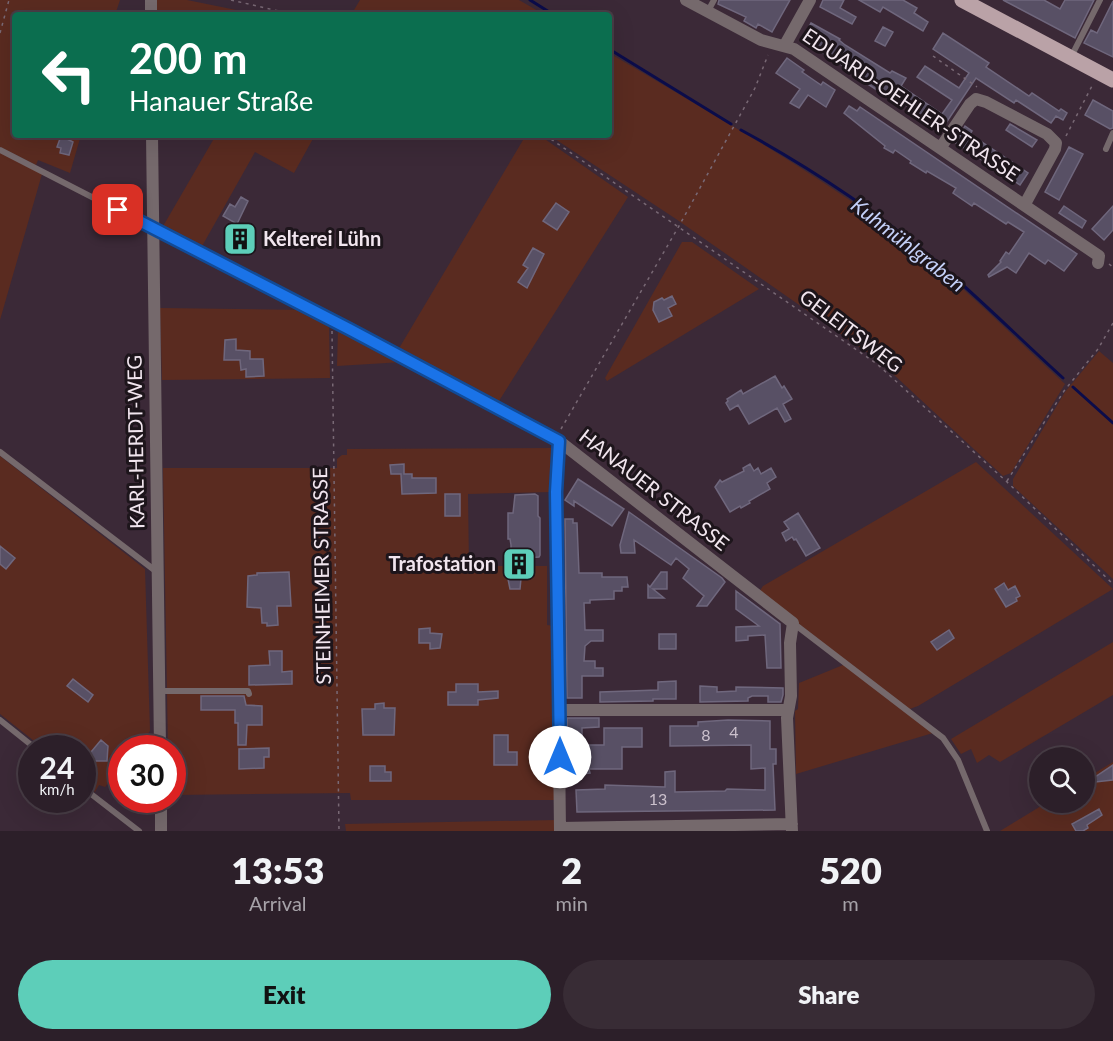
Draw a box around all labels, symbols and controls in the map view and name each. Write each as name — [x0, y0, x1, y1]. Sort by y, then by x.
street label: EDUARD-OEHLER-STRASSE — [799, 23, 1025, 186]
text: 200 m — [129, 33, 247, 83]
icon: left — [30, 36, 108, 114]
text: Hanauer Straße — [129, 84, 313, 117]
pin — [92, 184, 143, 235]
water label: Kuhmühlgraben — [847, 192, 971, 296]
icon: arrive — [101, 193, 134, 226]
building icon: Kelterei Lühn — [222, 221, 258, 257]
place label: Kelterei Lühn — [263, 226, 381, 250]
street label: GELEITSWEG — [795, 284, 908, 377]
street label: KARL-HERDT-WEG — [121, 355, 149, 529]
street label: HANAUER STRASSE — [575, 423, 734, 555]
street label: STEINHEIMER STRASSE — [307, 467, 335, 685]
building icon: Trafostation — [501, 546, 537, 582]
place label: Trafostation — [388, 551, 496, 575]
house number: 4 — [729, 722, 739, 741]
position arrow — [528, 725, 592, 789]
house number: 8 — [701, 725, 711, 744]
speed limit sign: 30 — [108, 735, 186, 813]
map controls — [1029, 747, 1095, 813]
button: search — [1029, 747, 1095, 813]
text: 24 — [40, 749, 74, 785]
text: km/h — [39, 780, 75, 798]
house number: 13 — [649, 789, 667, 808]
text: 13:53 — [231, 848, 324, 892]
text: 2 — [561, 848, 582, 892]
text: 520 — [819, 848, 882, 892]
text: Arrival — [249, 891, 307, 915]
text: min — [556, 891, 588, 915]
text: m — [842, 891, 859, 915]
button: Exit — [18, 960, 551, 1029]
button: Share — [563, 960, 1095, 1029]

